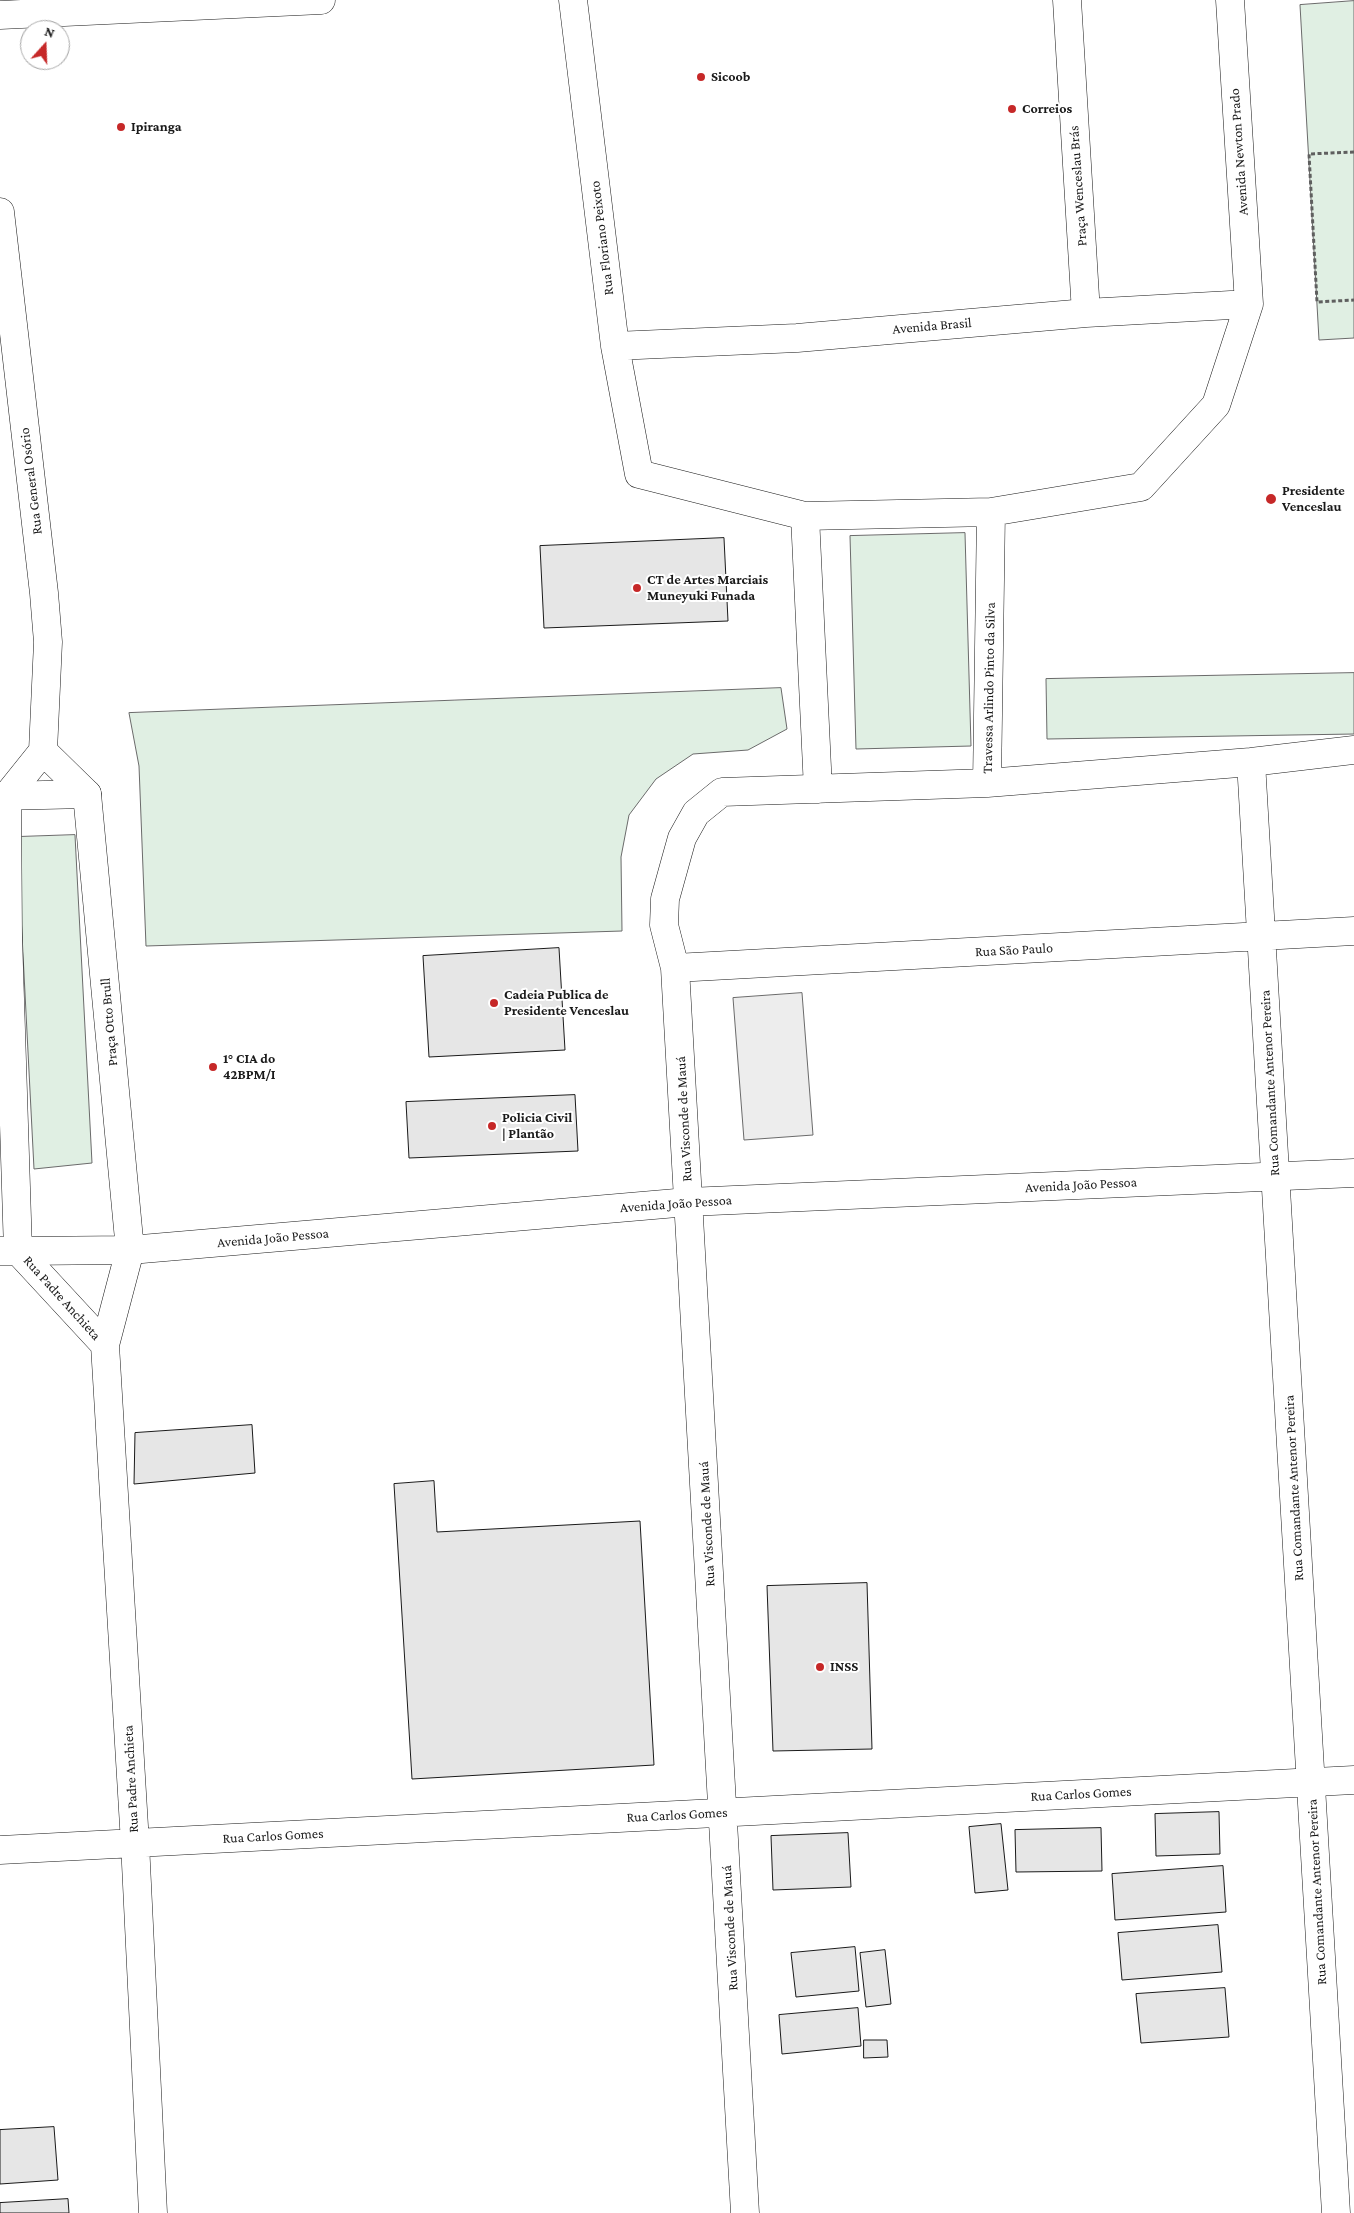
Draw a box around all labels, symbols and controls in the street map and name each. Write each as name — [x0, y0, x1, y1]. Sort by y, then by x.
north arrow — [20, 20, 70, 70]
text: N — [43, 23, 57, 41]
place label: Sicoob — [711, 69, 750, 85]
marker: Sicoob — [695, 71, 707, 83]
street label: Avenida Newton Prado — [1226, 88, 1252, 216]
place label: Correios — [1022, 101, 1072, 117]
marker: Correios — [1006, 103, 1018, 115]
place label: Ipiranga — [131, 119, 182, 135]
marker: Ipiranga — [115, 121, 127, 133]
street label: Praça Wenceslau Brás — [1065, 125, 1091, 247]
street label: Rua Floriano Peixoto — [587, 180, 617, 296]
street label: Avenida Brasil — [892, 314, 972, 338]
street label: Rua General Osório — [16, 427, 46, 535]
place label: Presidente Venceslau — [1282, 483, 1345, 516]
marker: Presidente Venceslau — [1264, 492, 1278, 506]
place label: CT de Artes Marciais Muneyuki Funada — [647, 572, 768, 604]
marker: CT de Artes Marciais Muneyuki Funada — [631, 582, 643, 594]
street label: Travessa Arlindo Pinto da Silva — [979, 602, 999, 774]
street label: Rua São Paulo — [975, 940, 1053, 960]
street label: Praça Otto Brull — [97, 977, 121, 1067]
place label: Cadeia Publica de Presidente Venceslau — [504, 987, 629, 1020]
street label: Rua Comandante Antenor Pereira — [1257, 990, 1283, 1176]
marker: Cadeia Publica de Presidente Venceslau — [488, 997, 500, 1009]
place label: 1° CIA do 42BPM/I — [223, 1051, 276, 1084]
street label: Rua Visconde de Mauá — [672, 1056, 696, 1182]
marker: 1° CIA do 42BPM/I — [207, 1061, 219, 1073]
place label: Policia Civil | Plantão — [502, 1110, 572, 1142]
marker: Policia Civil | Plantão — [486, 1120, 498, 1132]
street label: Avenida João Pessoa — [1025, 1174, 1137, 1196]
street label: Avenida João Pessoa — [619, 1192, 733, 1216]
street label: Avenida João Pessoa — [216, 1225, 330, 1251]
street label: Rua Padre Anchieta — [20, 1252, 104, 1344]
street label: Rua Comandante Antenor Pereira — [1281, 1395, 1307, 1581]
street label: Rua Visconde de Mauá — [695, 1461, 719, 1587]
place label: INSS — [830, 1659, 858, 1675]
marker: INSS — [814, 1661, 826, 1673]
street label: Rua Padre Anchieta — [120, 1725, 142, 1833]
street label: Rua Carlos Gomes — [1030, 1783, 1132, 1805]
street label: Rua Comandante Antenor Pereira — [1304, 1799, 1330, 1985]
street label: Rua Carlos Gomes — [626, 1804, 728, 1826]
street label: Rua Carlos Gomes — [222, 1825, 324, 1847]
street label: Rua Visconde de Mauá — [718, 1865, 742, 1991]

